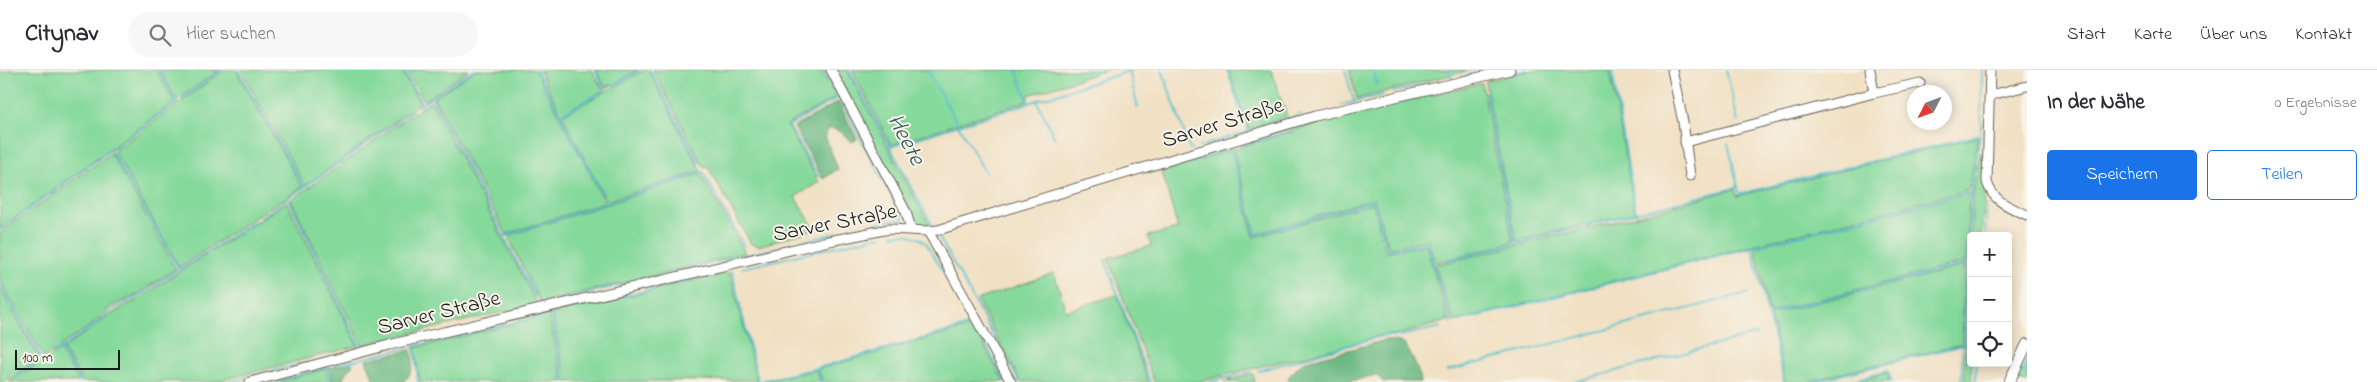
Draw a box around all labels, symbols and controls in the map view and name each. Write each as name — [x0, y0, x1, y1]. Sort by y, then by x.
search box — [128, 12, 478, 57]
text: Citynav — [25, 17, 98, 52]
icon: search — [146, 21, 174, 49]
text: Hier suchen — [186, 21, 275, 48]
text: Start — [2067, 22, 2106, 48]
text: Karte — [2134, 22, 2172, 48]
text: Über uns — [2200, 22, 2267, 48]
text: Kontakt — [2295, 22, 2352, 48]
north arrow — [1907, 85, 1952, 130]
text: In der Nähe — [2047, 88, 2145, 118]
street label: Sarver Straße — [1158, 90, 1288, 158]
text: 0 Ergebnisse — [2274, 91, 2357, 115]
water label: Heete — [877, 108, 934, 173]
button: Speichern — [2047, 150, 2197, 200]
button: Teilen — [2207, 150, 2357, 200]
street label: Sarver Straße — [770, 196, 900, 252]
map controls — [1967, 232, 2012, 367]
button: + — [1967, 232, 2012, 277]
button: − — [1967, 277, 2012, 322]
street label: Sarver Straße — [374, 283, 504, 345]
button: locate — [1967, 322, 2012, 367]
scale bar — [15, 347, 120, 370]
text: 100 m — [22, 348, 53, 369]

